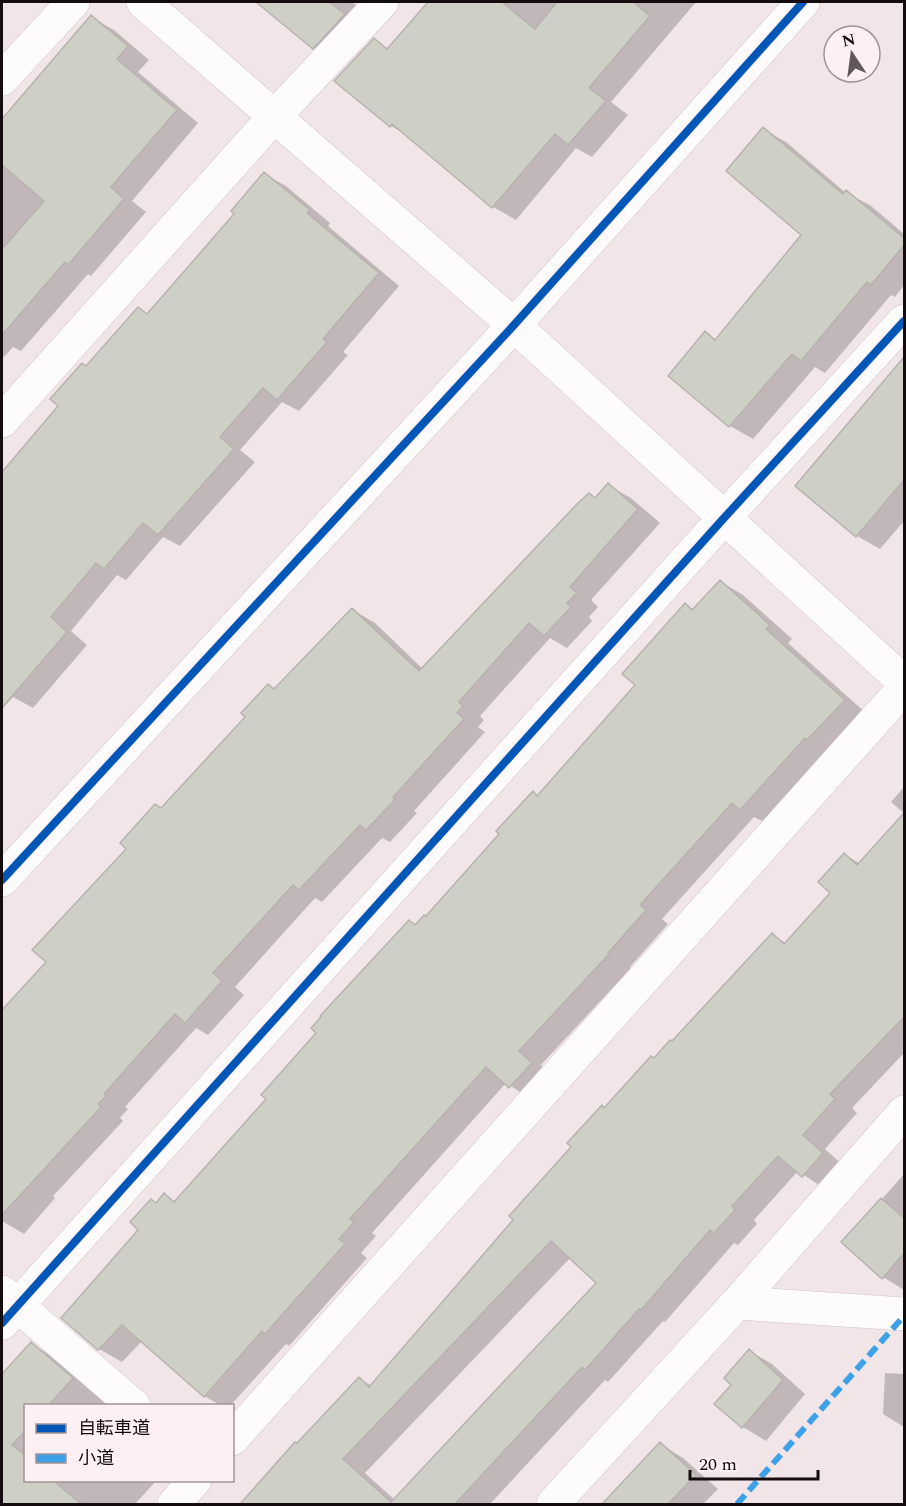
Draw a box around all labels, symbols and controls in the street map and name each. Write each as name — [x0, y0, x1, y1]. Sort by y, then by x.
north arrow — [822, 24, 882, 84]
text: N — [840, 27, 858, 54]
legend — [24, 1404, 234, 1482]
text: 自転車道 — [78, 1415, 150, 1442]
scale bar — [690, 1443, 818, 1481]
text: 小道 — [78, 1445, 114, 1472]
text: 20 m — [699, 1451, 737, 1478]

